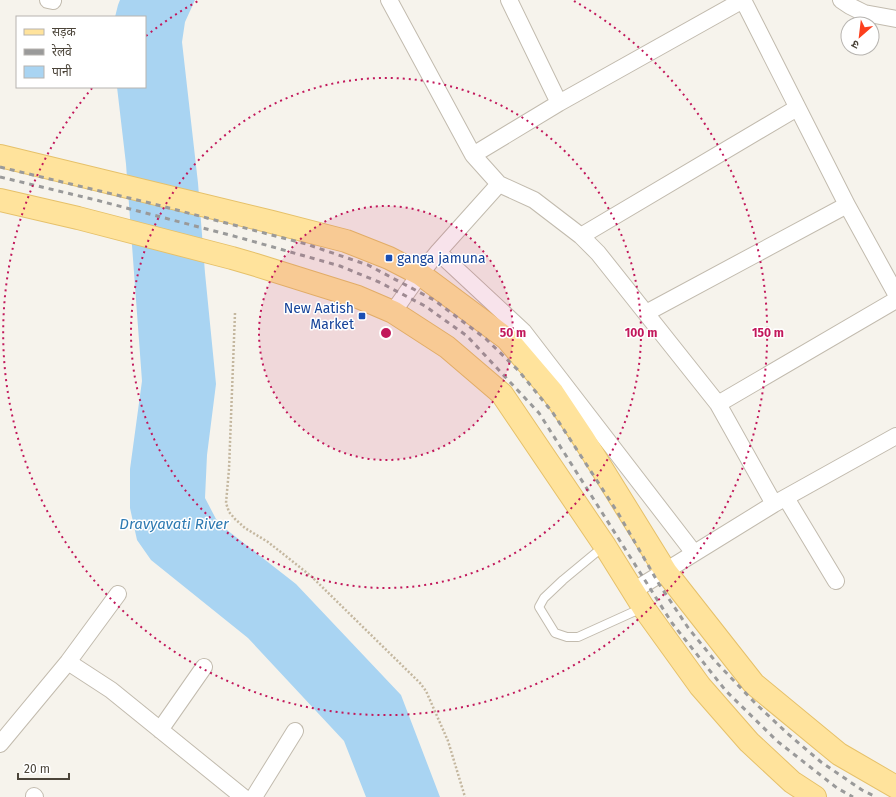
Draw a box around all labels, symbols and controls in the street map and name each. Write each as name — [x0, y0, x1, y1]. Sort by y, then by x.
legend — [16, 16, 146, 88]
north arrow — [840, 16, 880, 56]
text: सड़क — [52, 25, 77, 39]
text: उ — [849, 37, 861, 52]
text: रेलवे — [52, 44, 72, 59]
text: पानी — [52, 64, 73, 79]
place label: ganga jamuna — [397, 250, 486, 267]
marker: ganga jamuna — [384, 253, 394, 263]
place label: New Aatish Market — [284, 300, 355, 333]
marker: New Aatish Market — [357, 311, 367, 321]
centre of rings — [379, 326, 393, 340]
text: 50 m — [500, 326, 526, 340]
text: 100 m — [625, 326, 657, 340]
text: 150 m — [752, 326, 784, 340]
water label: Dravyavati River — [119, 515, 230, 533]
scale bar — [18, 755, 69, 781]
text: 20 m — [24, 762, 50, 776]

